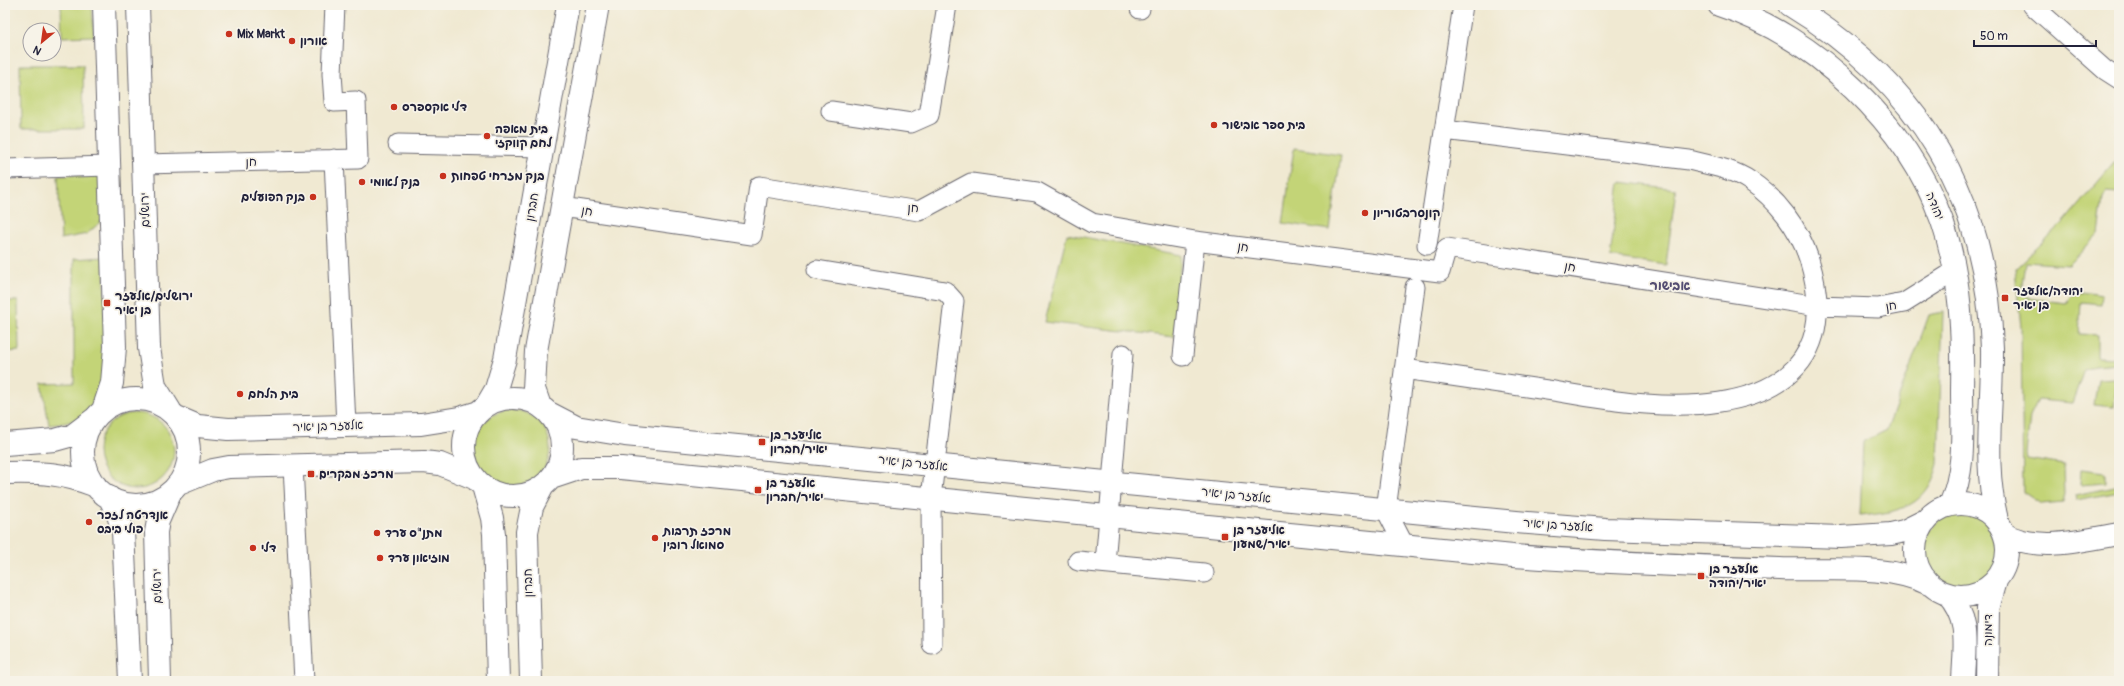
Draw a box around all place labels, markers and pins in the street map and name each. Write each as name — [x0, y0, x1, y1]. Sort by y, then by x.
place label: Mix Markt — [237, 27, 286, 42]
marker: Mix Markt — [224, 29, 234, 39]
place label: אורון — [300, 34, 327, 49]
marker: אורון — [287, 36, 297, 46]
place label: דלי אקספרס — [402, 100, 467, 115]
marker: דלי אקספרס — [389, 102, 399, 112]
place label: בית ספר אבישור — [1222, 118, 1305, 133]
marker: בית ספר אבישור — [1209, 120, 1219, 130]
place label: בית מאפה לחם קווקזי — [495, 122, 552, 151]
marker: בית מאפה לחם קווקזי — [482, 131, 492, 141]
place label: בנק מזרחי טפחות — [451, 169, 544, 184]
marker: בנק מזרחי טפחות — [438, 171, 448, 181]
place label: בנק לאומי — [370, 175, 420, 190]
marker: בנק לאומי — [357, 177, 367, 187]
place label: בנק הפועלים — [241, 190, 305, 205]
marker: בנק הפועלים — [308, 192, 318, 202]
place label: קונסרבטוריון — [1373, 206, 1440, 221]
marker: קונסרבטוריון — [1360, 208, 1370, 218]
place label: יהודה/אלעזר בן יאיר — [2013, 284, 2083, 313]
place label: ירושלים/אלעזר בן יאיר — [115, 289, 193, 318]
marker: יהודה/אלעזר בן יאיר — [2000, 293, 2010, 303]
marker: ירושלים/אלעזר בן יאיר — [102, 298, 112, 308]
place label: בית הלחם — [248, 387, 299, 402]
marker: בית הלחם — [235, 389, 245, 399]
place label: אליעזר בן יאיר/חברון — [770, 428, 827, 457]
marker: אליעזר בן יאיר/חברון — [757, 437, 767, 447]
place label: מרכז מבקרים — [319, 467, 394, 482]
marker: מרכז מבקרים — [306, 469, 316, 479]
place label: אלעזר בן יאיר/חברון — [766, 476, 823, 505]
marker: אלעזר בן יאיר/חברון — [753, 485, 763, 495]
place label: אנדרטה לזכר פולי ביבס — [97, 508, 168, 537]
marker: אנדרטה לזכר פולי ביבס — [84, 517, 94, 527]
place label: אליעזר בן יאיר/שמעון — [1233, 523, 1290, 552]
place label: מרכז תרבות סמואל רובין — [662, 524, 731, 553]
place label: מתנ"ס ערד — [385, 526, 442, 541]
marker: מתנ"ס ערד — [372, 528, 382, 538]
marker: אליעזר בן יאיר/שמעון — [1220, 532, 1230, 542]
marker: מרכז תרבות סמואל רובין — [650, 533, 660, 543]
place label: דלי — [261, 541, 276, 556]
marker: דלי — [248, 543, 258, 553]
place label: מוזיאון ערד — [388, 551, 450, 566]
marker: מוזיאון ערד — [375, 553, 385, 563]
place label: אלעזר בן יאיר/יהודה — [1709, 562, 1766, 591]
marker: אלעזר בן יאיר/יהודה — [1696, 571, 1706, 581]

